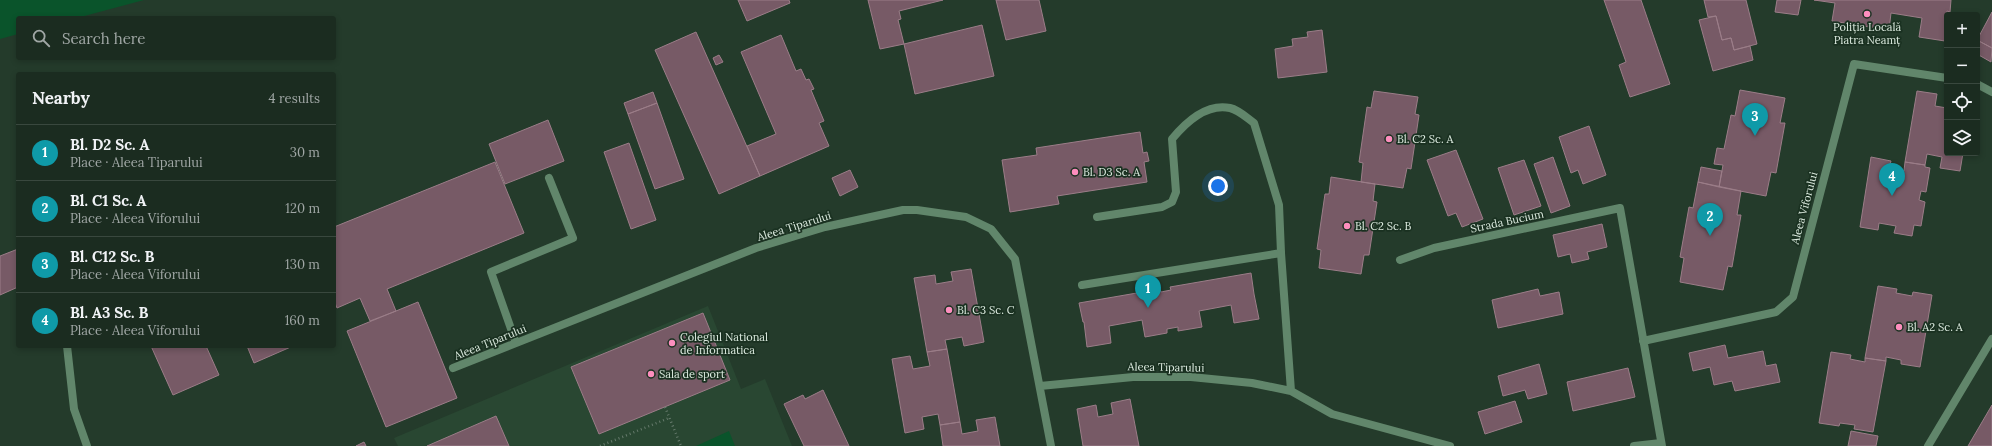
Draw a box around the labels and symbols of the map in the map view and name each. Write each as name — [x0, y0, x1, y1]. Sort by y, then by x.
marker: Poliția Locală Piatra Neamț — [1862, 9, 1872, 19]
place label: Poliția Locală Piatra Neamț — [1833, 20, 1901, 47]
pin: 3 — [1742, 103, 1768, 136]
place label: Bl. C2 Sc. A — [1397, 132, 1455, 146]
marker: Bl. C2 Sc. A — [1384, 134, 1394, 144]
pin: 4 — [1879, 163, 1905, 196]
place label: Bl. D3 Sc. A — [1083, 165, 1141, 179]
marker: Bl. D3 Sc. A — [1070, 167, 1080, 177]
street label: Aleea Viforului — [1787, 170, 1820, 247]
your location — [1208, 176, 1228, 196]
pin: 2 — [1697, 203, 1723, 236]
street label: Strada Bucium — [1469, 206, 1545, 236]
street label: Aleea Tiparului — [754, 208, 833, 244]
place label: Bl. C2 Sc. B — [1355, 219, 1412, 233]
marker: Bl. C2 Sc. B — [1342, 221, 1352, 231]
pin: 1 — [1135, 275, 1161, 308]
place label: Bl. C3 Sc. C — [957, 303, 1015, 317]
marker: Bl. C3 Sc. C — [944, 305, 954, 315]
place label: Bl. A2 Sc. A — [1907, 320, 1964, 334]
street label: Aleea Tiparului — [451, 321, 528, 363]
marker: Bl. A2 Sc. A — [1894, 322, 1904, 332]
place label: Colegiul National de Informatica — [680, 330, 768, 357]
marker: Colegiul National de Informatica — [667, 338, 677, 348]
street label: Aleea Tiparului — [1127, 359, 1204, 375]
place label: Sala de sport — [659, 367, 726, 381]
marker: Sala de sport — [646, 369, 656, 379]

